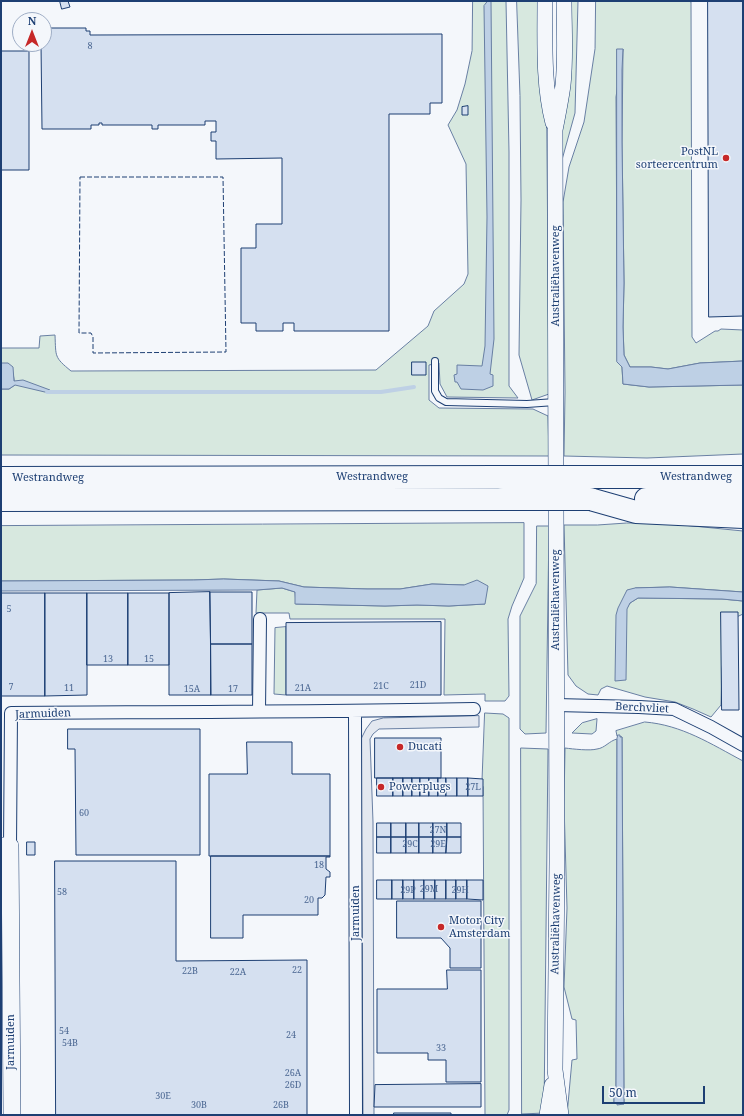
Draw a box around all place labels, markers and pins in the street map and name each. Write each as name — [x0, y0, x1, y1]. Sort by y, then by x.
place label: PostNL sorteercentrum — [636, 145, 718, 171]
marker: PostNL sorteercentrum — [721, 153, 731, 163]
place label: Ducati — [408, 740, 442, 754]
marker: Ducati — [395, 742, 405, 752]
place label: Powerplugs — [389, 780, 451, 794]
marker: Powerplugs — [376, 782, 386, 792]
place label: Motor City Amsterdam — [449, 914, 510, 940]
marker: Motor City Amsterdam — [436, 922, 446, 932]

